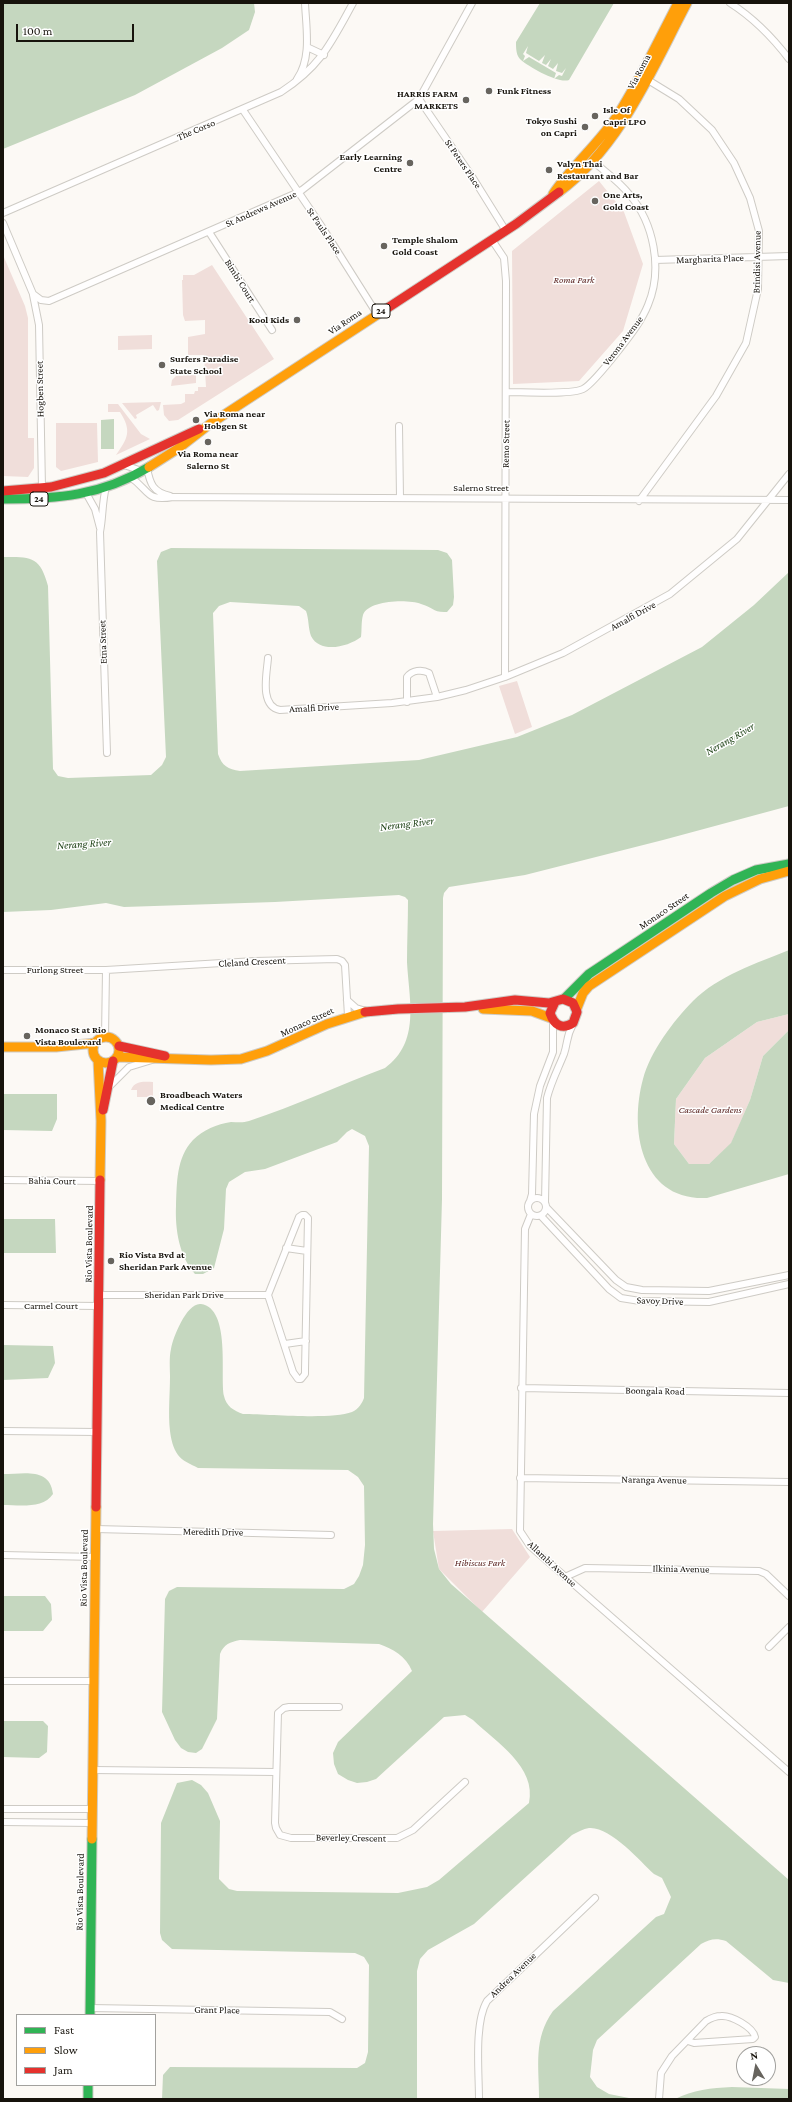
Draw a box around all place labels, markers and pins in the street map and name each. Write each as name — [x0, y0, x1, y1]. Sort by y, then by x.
place label: Funk Fitness — [497, 85, 551, 97]
marker: Funk Fitness — [484, 86, 494, 96]
place label: HARRIS FARM MARKETS — [397, 88, 458, 112]
marker: HARRIS FARM MARKETS — [461, 95, 471, 105]
place label: Isle Of Capri LPO — [603, 104, 646, 128]
marker: Isle Of Capri LPO — [590, 111, 600, 121]
place label: Tokyo Sushi on Capri — [526, 115, 577, 138]
marker: Tokyo Sushi on Capri — [580, 122, 590, 132]
place label: Early Learning Centre — [340, 151, 402, 174]
marker: Early Learning Centre — [405, 158, 415, 168]
place label: Valyn Thai Restaurant and Bar — [557, 158, 638, 182]
marker: Valyn Thai Restaurant and Bar — [544, 165, 554, 175]
place label: One Arts, Gold Coast — [603, 189, 649, 212]
marker: One Arts, Gold Coast — [590, 196, 600, 206]
place label: Temple Shalom Gold Coast — [392, 234, 458, 258]
marker: Temple Shalom Gold Coast — [379, 241, 389, 251]
place label: Kool Kids — [249, 314, 289, 326]
marker: Kool Kids — [292, 315, 302, 325]
place label: Surfers Paradise State School — [170, 353, 238, 376]
marker: Surfers Paradise State School — [157, 360, 167, 370]
place label: Via Roma near Hobgen St — [204, 408, 265, 432]
marker: Via Roma near Hobgen St — [191, 415, 201, 425]
marker: Via Roma near Salerno St — [203, 437, 213, 447]
place label: Via Roma near Salerno St — [177, 448, 239, 472]
place label: Monaco St at Rio Vista Boulevard — [35, 1024, 106, 1048]
marker: Monaco St at Rio Vista Boulevard — [22, 1031, 32, 1041]
place label: Broadbeach Waters Medical Centre — [160, 1089, 242, 1112]
marker: Broadbeach Waters Medical Centre — [145, 1095, 157, 1107]
place label: Rio Vista Bvd at Sheridan Park Avenue — [119, 1249, 212, 1272]
marker: Rio Vista Bvd at Sheridan Park Avenue — [106, 1256, 116, 1266]

